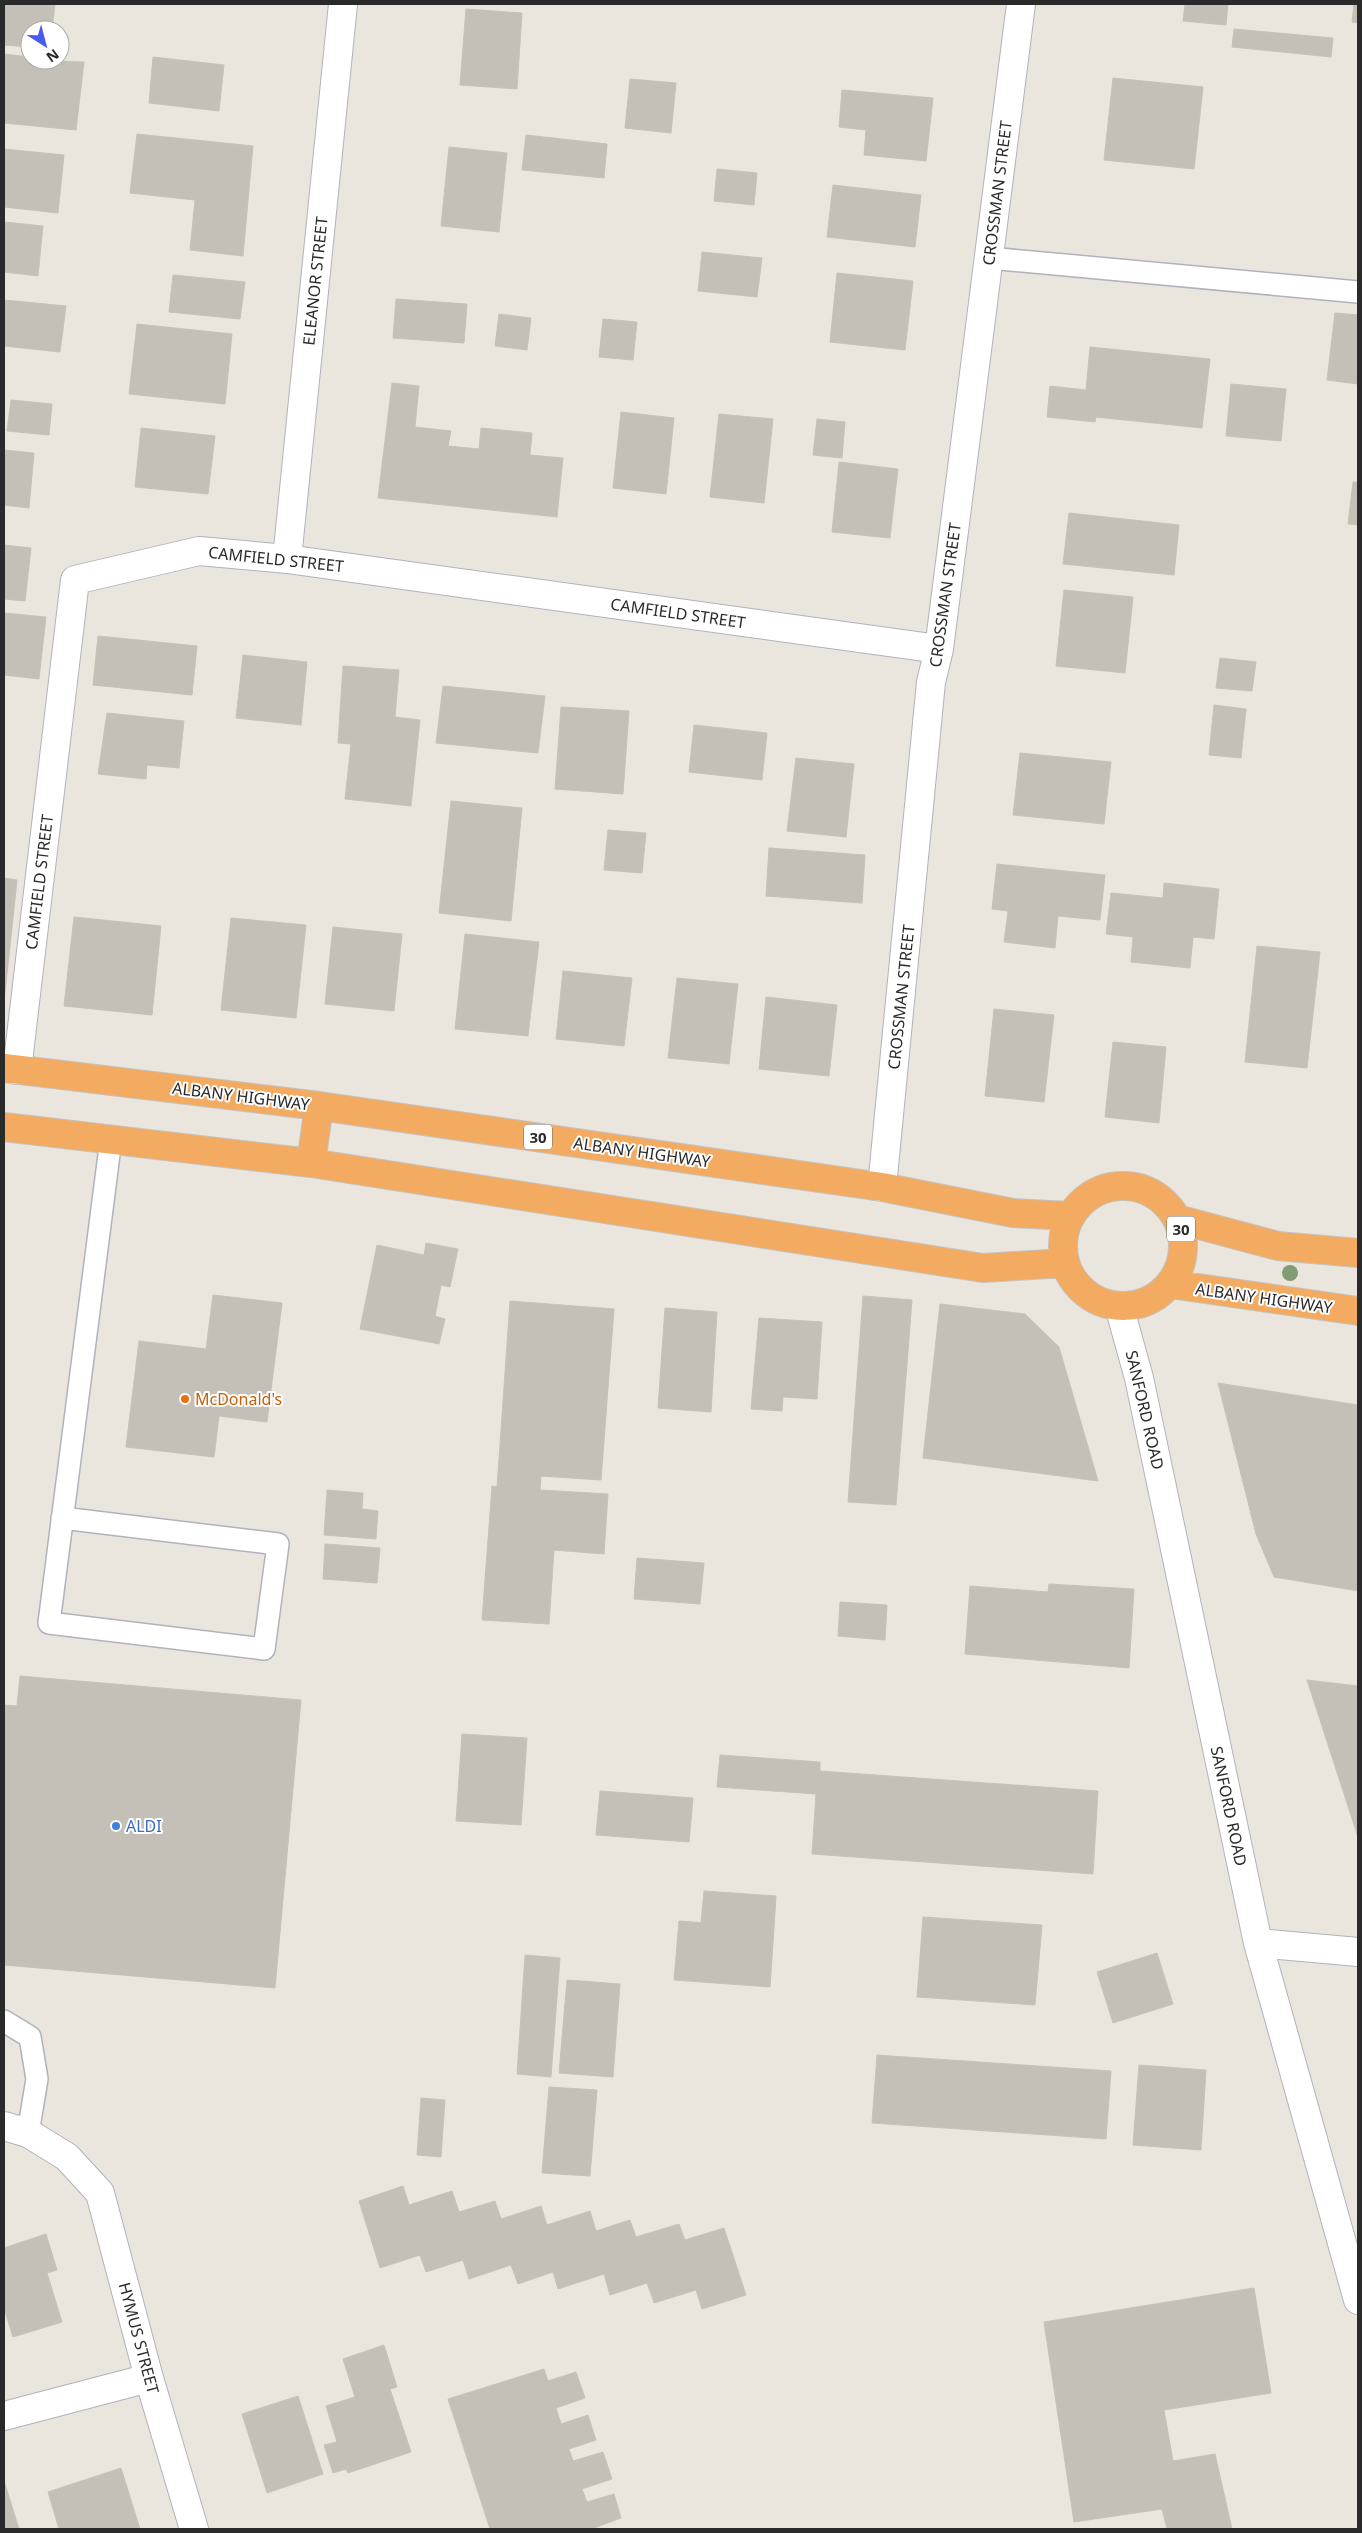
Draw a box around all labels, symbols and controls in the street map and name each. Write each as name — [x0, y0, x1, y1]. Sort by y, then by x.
north arrow — [20, 20, 70, 70]
text: N — [43, 45, 63, 67]
street label: CROSSMAN STREET — [977, 119, 1017, 267]
street label: ELEANOR STREET — [297, 215, 333, 347]
street label: CROSSMAN STREET — [924, 521, 966, 669]
street label: CAMFIELD STREET — [207, 541, 345, 577]
street label: CAMFIELD STREET — [609, 593, 747, 633]
street label: CAMFIELD STREET — [20, 813, 58, 951]
street label: CROSSMAN STREET — [882, 923, 920, 1071]
street label: ALBANY HIGHWAY — [171, 1077, 312, 1115]
road number: 30 — [524, 1124, 552, 1150]
street label: ALBANY HIGHWAY — [572, 1132, 713, 1173]
road number: 30 — [1167, 1216, 1195, 1242]
street label: ALBANY HIGHWAY — [1194, 1278, 1335, 1319]
street label: SANFORD ROAD — [1121, 1348, 1169, 1472]
place label: McDonald's — [195, 1388, 282, 1410]
marker: McDonald's — [179, 1393, 191, 1405]
street label: SANFORD ROAD — [1206, 1744, 1252, 1868]
place label: ALDI — [126, 1815, 162, 1837]
marker: ALDI — [110, 1820, 122, 1832]
street label: HYMUS STREET — [114, 2280, 164, 2396]

